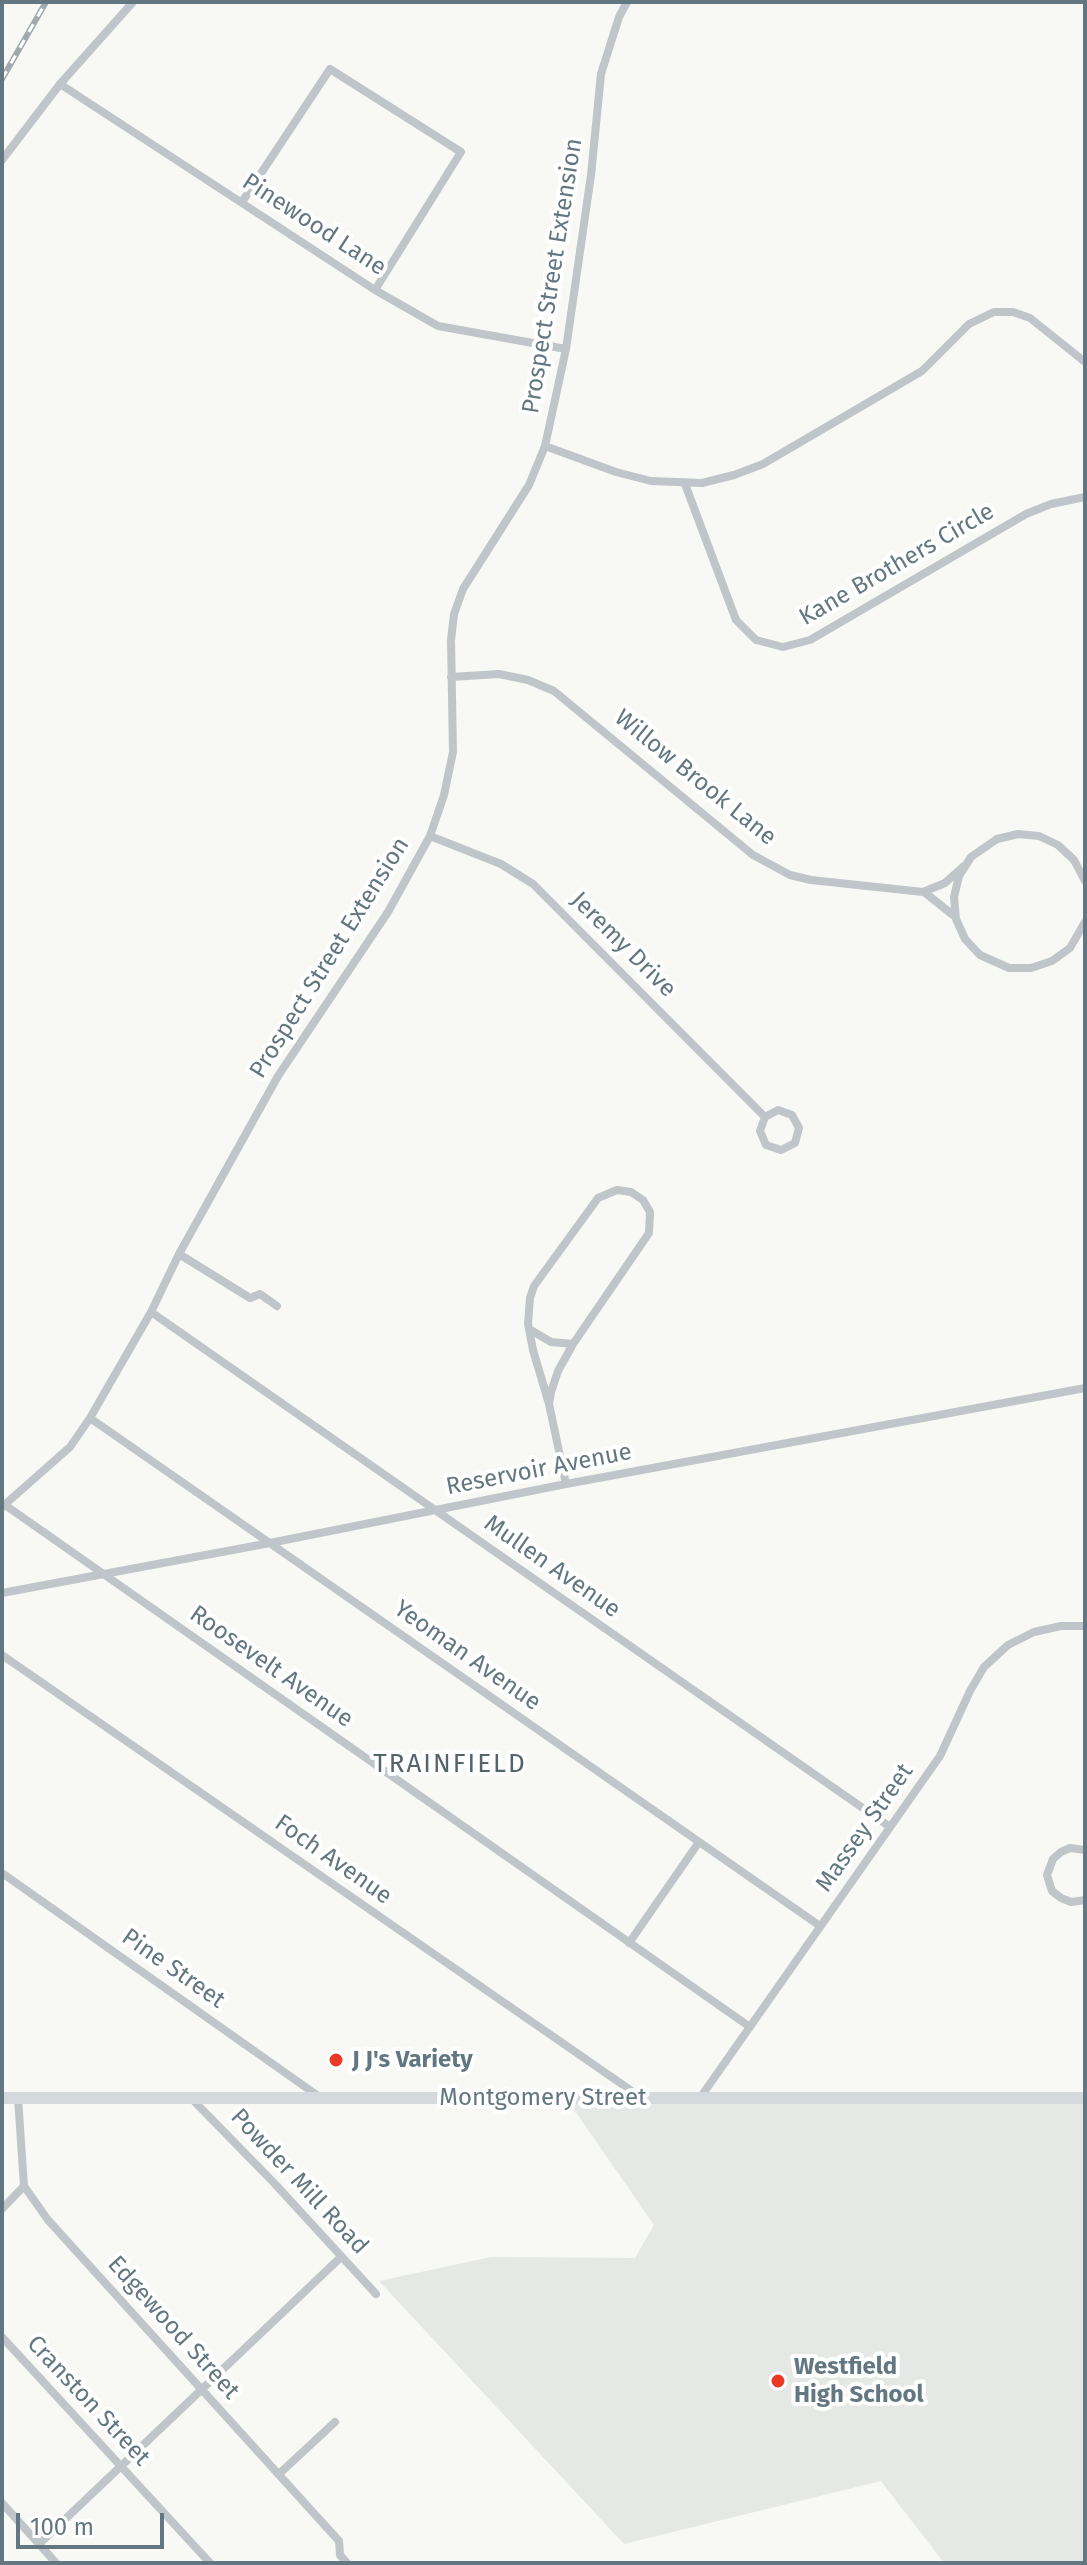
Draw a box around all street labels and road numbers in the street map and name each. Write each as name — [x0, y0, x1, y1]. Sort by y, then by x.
street label: Prospect Street Extension — [517, 136, 589, 416]
street label: Pinewood Lane — [237, 168, 391, 282]
street label: Kane Brothers Circle — [794, 497, 1000, 633]
street label: Willow Brook Lane — [608, 704, 782, 852]
street label: Prospect Street Extension — [244, 832, 416, 1084]
street label: Jeremy Drive — [564, 886, 682, 1004]
street label: Reservoir Avenue — [444, 1438, 634, 1502]
street label: Mullen Avenue — [478, 1509, 626, 1625]
street label: Yeoman Avenue — [388, 1595, 546, 1717]
street label: Roosevelt Avenue — [184, 1600, 358, 1734]
street label: Massey Street — [810, 1758, 920, 1898]
street label: Foch Avenue — [269, 1809, 397, 1911]
street label: Pine Street — [116, 1923, 230, 2015]
street label: Montgomery Street — [439, 2084, 647, 2112]
street label: Powder Mill Road — [224, 2103, 374, 2261]
street label: Edgewood Street — [101, 2250, 245, 2406]
street label: Cranston Street — [20, 2330, 156, 2472]

